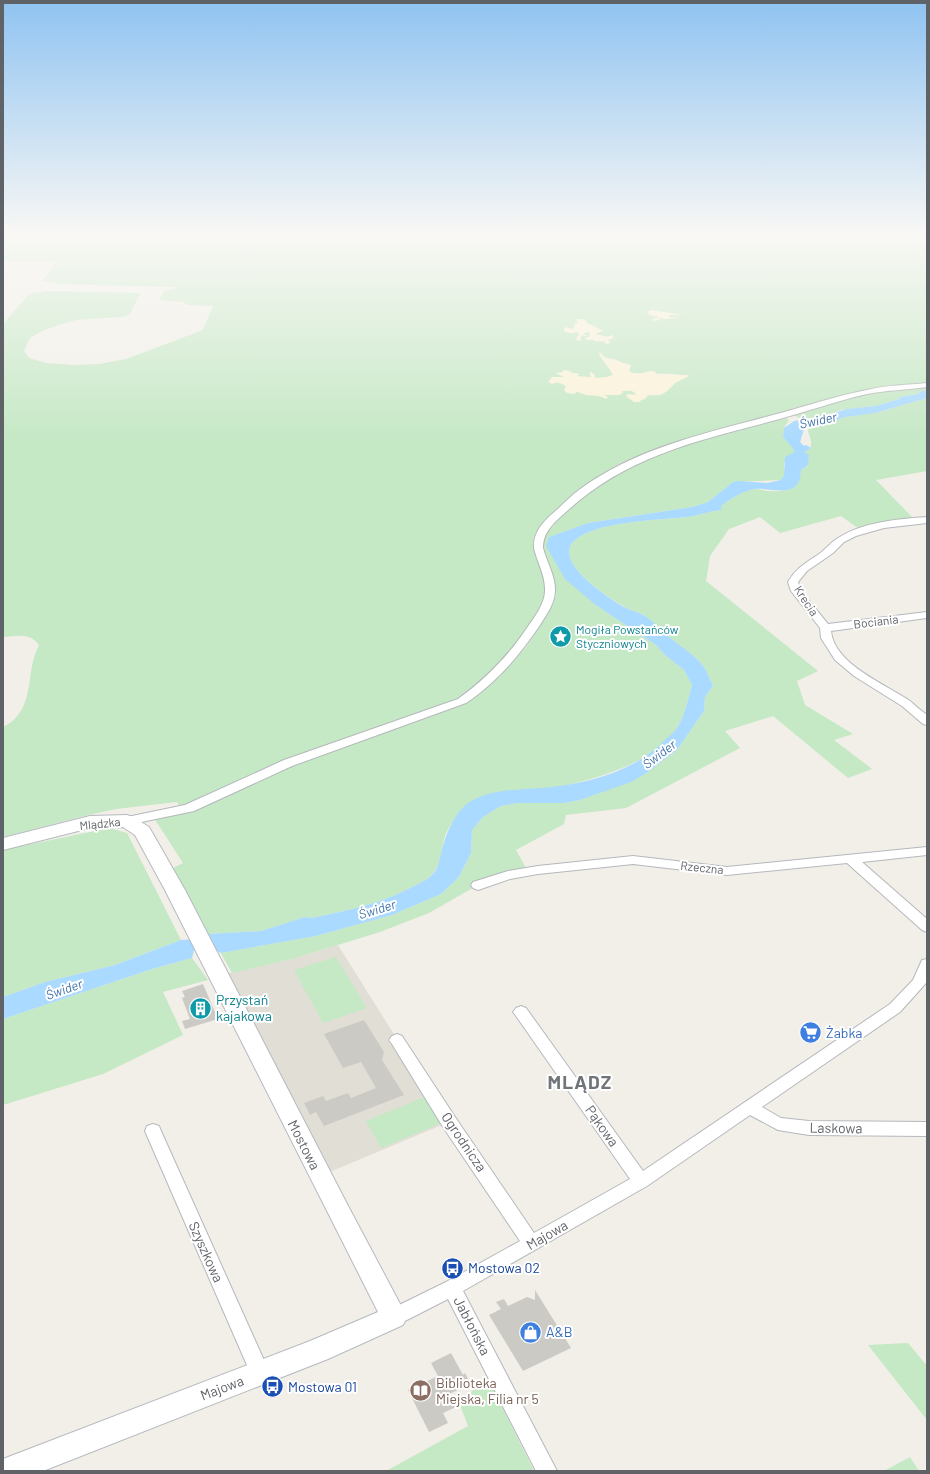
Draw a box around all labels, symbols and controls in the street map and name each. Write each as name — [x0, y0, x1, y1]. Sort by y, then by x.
water label: Świder — [798, 408, 839, 432]
street label: Krecia — [792, 583, 822, 618]
street label: Bociania — [853, 611, 899, 631]
place label: Mogiła Powstańców Styczniowych — [576, 622, 679, 650]
place icon: Mogiła Powstańców Styczniowych — [547, 624, 573, 650]
water label: Świder — [639, 736, 679, 772]
street label: Mlądzka — [79, 814, 121, 832]
street label: Rzeczna — [680, 858, 724, 876]
water label: Świder — [357, 896, 398, 922]
water label: Świder — [43, 975, 85, 1003]
place label: Przystań kajakowa — [216, 991, 272, 1024]
building icon: Przystań kajakowa — [187, 995, 213, 1021]
supermarket icon: Żabka — [798, 1020, 824, 1046]
place label: Żabka — [826, 1024, 863, 1041]
district label: MLĄDZ — [548, 1070, 612, 1093]
street label: Pąkowa — [582, 1102, 623, 1150]
street label: Ogrodnicza — [438, 1109, 491, 1175]
street label: Mostowa — [285, 1117, 324, 1173]
street label: Laskowa — [809, 1119, 863, 1136]
street label: Majowa — [523, 1216, 571, 1253]
street label: Szyszkowa — [186, 1219, 227, 1285]
bus stop icon: Mostowa 02 — [440, 1255, 466, 1281]
place label: Mostowa 02 — [468, 1259, 540, 1276]
street label: Jabłońska — [450, 1294, 494, 1358]
shop icon: A&B — [517, 1319, 543, 1345]
place label: A&B — [546, 1323, 573, 1340]
street label: Majowa — [198, 1372, 246, 1404]
bus stop icon: Mostowa 01 — [259, 1374, 285, 1400]
place label: Biblioteka Miejska, Filia nr 5 — [436, 1374, 539, 1407]
place label: Mostowa 01 — [288, 1378, 357, 1395]
library icon: Biblioteka Miejska, Filia nr 5 — [407, 1378, 433, 1404]

